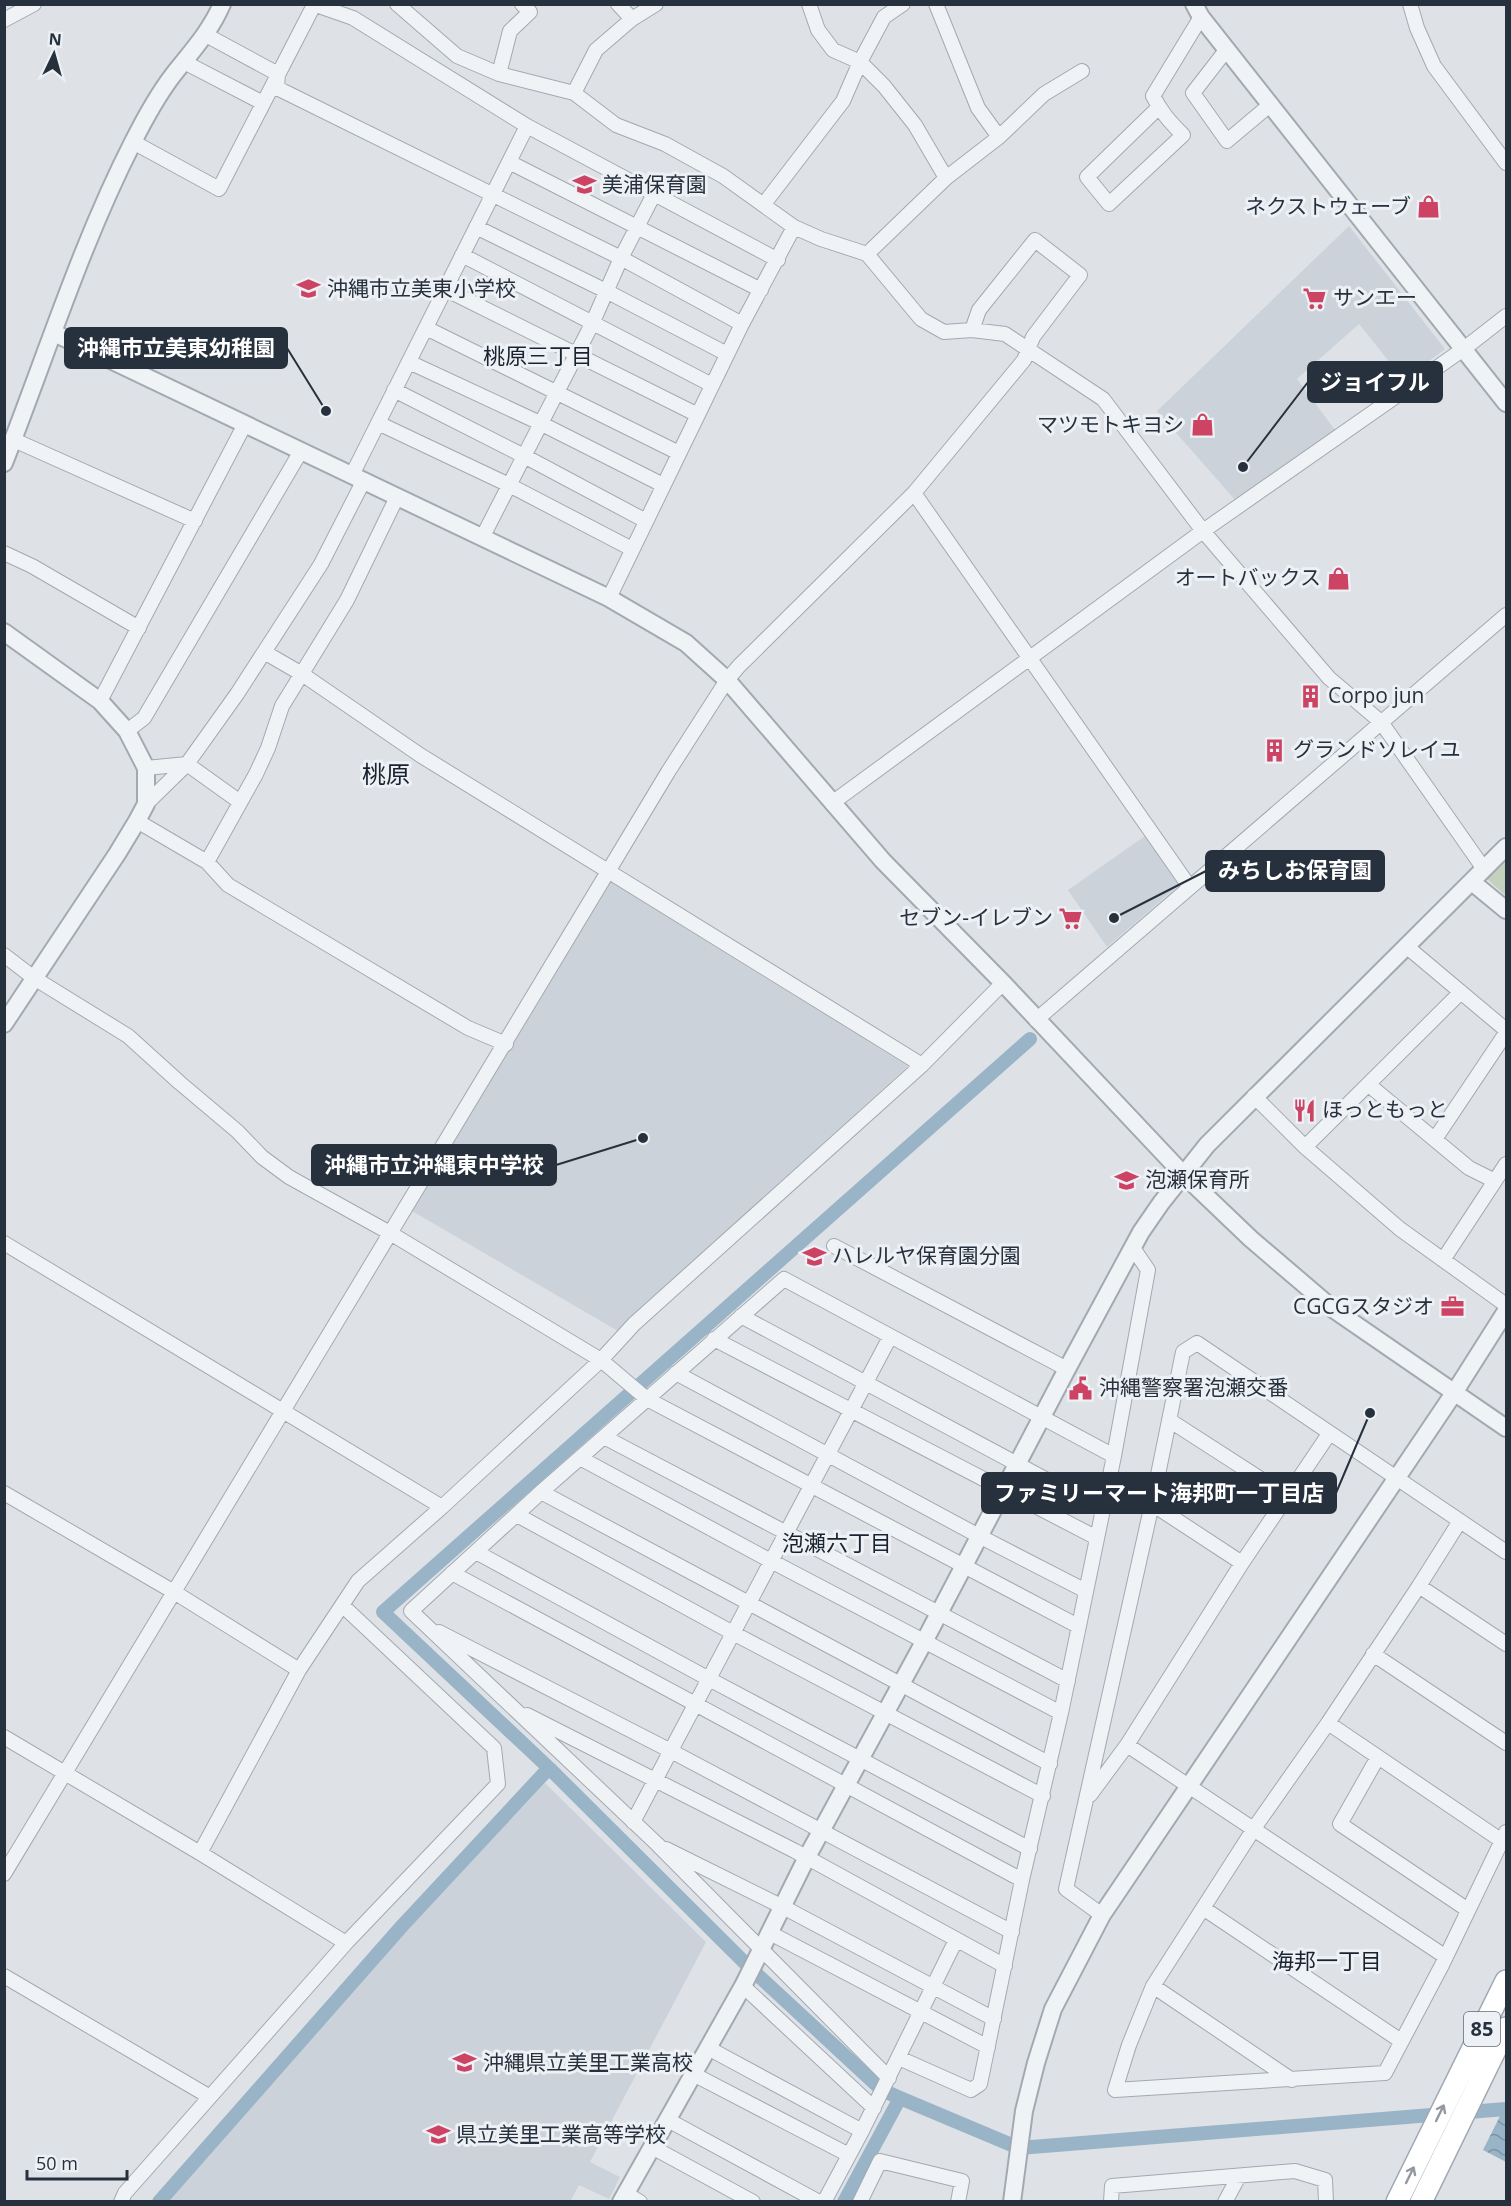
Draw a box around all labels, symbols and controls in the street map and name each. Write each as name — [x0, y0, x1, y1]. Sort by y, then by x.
north arrow — [24, 24, 84, 84]
text: N — [48, 28, 63, 51]
place label: 美浦保育園 — [602, 170, 707, 198]
school or university icon: 美浦保育園 — [571, 172, 597, 198]
place label: ネクストウェーブ — [1245, 192, 1411, 220]
shop icon: ネクストウェーブ — [1416, 194, 1442, 220]
place label: 沖縄市立美東小学校 — [327, 274, 516, 302]
school or university icon: 沖縄市立美東小学校 — [296, 276, 322, 302]
place label: サンエー — [1333, 283, 1417, 311]
supermarket icon: サンエー — [1302, 285, 1328, 311]
callout: 沖縄市立美東幼稚園 — [65, 328, 287, 368]
text: 沖縄市立美東幼稚園 — [77, 332, 275, 362]
district label: 桃原三丁目 — [483, 340, 593, 370]
callout: ジョイフル — [1308, 362, 1442, 402]
text: ジョイフル — [1320, 366, 1430, 396]
place label: マツモトキヨシ — [1037, 410, 1184, 438]
shop icon: マツモトキヨシ — [1189, 412, 1215, 438]
place label: オートバックス — [1175, 563, 1321, 591]
shop icon: オートバックス — [1326, 565, 1352, 591]
place label: Corpo jun — [1328, 681, 1424, 709]
building icon: Corpo jun — [1297, 683, 1323, 709]
place label: グランドソレイユ — [1293, 735, 1461, 763]
building icon: グランドソレイユ — [1262, 737, 1288, 763]
district label: 桃原 — [362, 757, 410, 790]
callout: みちしお保育園 — [1206, 851, 1384, 891]
text: みちしお保育園 — [1218, 854, 1372, 884]
place label: セブン-イレブン — [899, 903, 1053, 931]
supermarket icon: セブン-イレブン — [1058, 905, 1084, 931]
place label: ほっともっと — [1322, 1095, 1448, 1123]
restaurant icon: ほっともっと — [1291, 1097, 1317, 1123]
callout: 沖縄市立沖縄東中学校 — [312, 1145, 556, 1185]
text: 沖縄市立沖縄東中学校 — [324, 1149, 544, 1179]
place label: 泡瀬保育所 — [1145, 1165, 1250, 1193]
school or university icon: 泡瀬保育所 — [1114, 1167, 1140, 1193]
place label: ハレルヤ保育園分園 — [832, 1241, 1021, 1269]
school or university icon: ハレルヤ保育園分園 — [801, 1243, 827, 1269]
place label: CGCGスタジオ — [1293, 1292, 1434, 1320]
office icon: CGCGスタジオ — [1439, 1294, 1465, 1320]
place label: 沖縄警察署泡瀬交番 — [1099, 1373, 1288, 1401]
public building icon: 沖縄警察署泡瀬交番 — [1068, 1375, 1094, 1401]
callout: ファミリーマート海邦町一丁目店 — [982, 1473, 1336, 1513]
text: ファミリーマート海邦町一丁目店 — [994, 1477, 1324, 1507]
district label: 泡瀬六丁目 — [782, 1527, 892, 1557]
district label: 海邦一丁目 — [1272, 1945, 1382, 1975]
road number: 85 — [1464, 2012, 1500, 2046]
place label: 沖縄県立美里工業高校 — [483, 2048, 693, 2076]
school or university icon: 沖縄県立美里工業高校 — [452, 2050, 478, 2076]
one-way arrow — [1435, 2104, 1447, 2122]
place label: 県立美里工業高等学校 — [456, 2120, 666, 2148]
school or university icon: 県立美里工業高等学校 — [425, 2122, 451, 2148]
scale bar — [27, 2143, 128, 2181]
text: 50 m — [36, 2151, 78, 2175]
one-way arrow — [1404, 2167, 1416, 2184]

